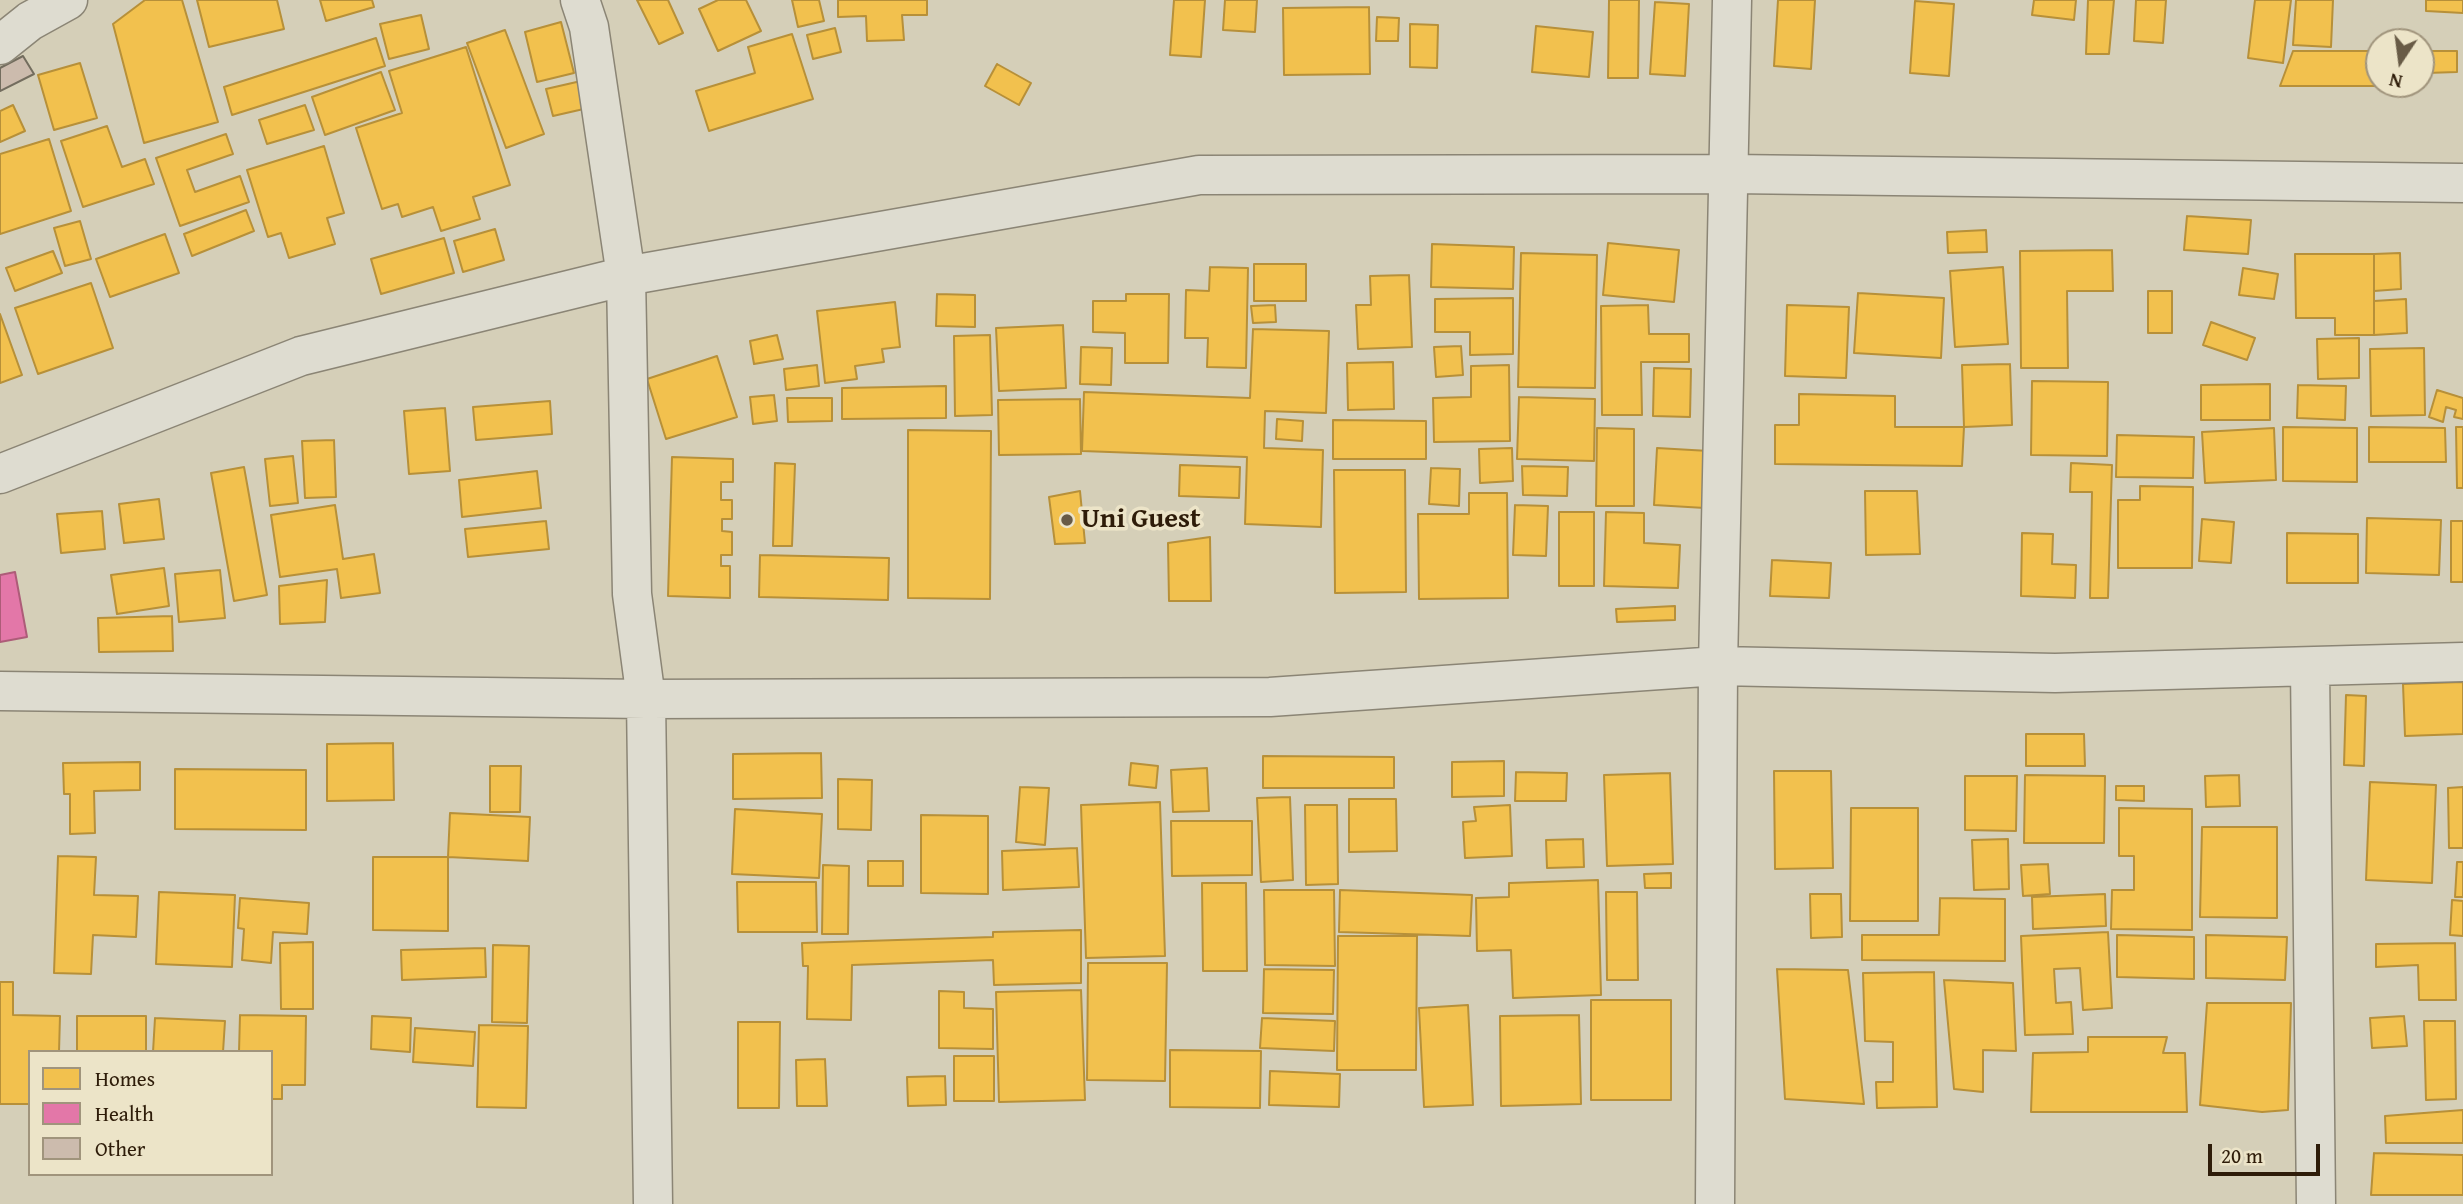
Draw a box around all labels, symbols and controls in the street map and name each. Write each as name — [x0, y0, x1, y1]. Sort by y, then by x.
north arrow — [2365, 28, 2435, 98]
text: N — [2386, 66, 2405, 97]
place label: Uni Guest — [1081, 503, 1201, 537]
marker: Uni Guest — [1059, 512, 1075, 528]
legend — [28, 1050, 273, 1176]
text: Homes — [95, 1063, 155, 1094]
text: Health — [95, 1098, 154, 1129]
scale bar — [2211, 1130, 2323, 1174]
text: Other — [95, 1133, 145, 1164]
text: 20 m — [2221, 1140, 2263, 1171]

